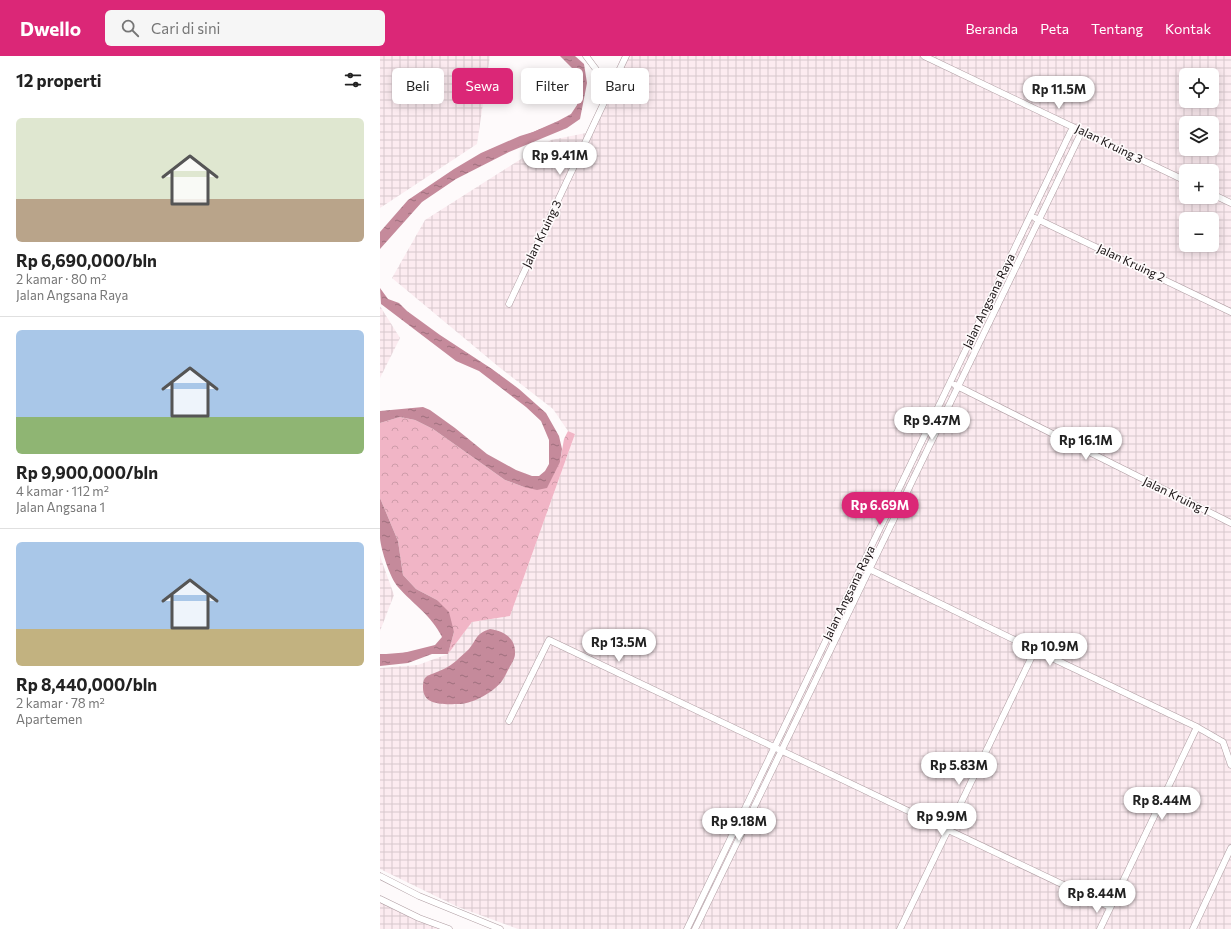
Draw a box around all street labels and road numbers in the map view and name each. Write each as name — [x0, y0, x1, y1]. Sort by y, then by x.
street label: Jalan Kruing 3 — [1073, 121, 1146, 166]
street label: Jalan Kruing 3 — [519, 197, 564, 270]
street label: Jalan Kruing 2 — [1095, 240, 1168, 285]
street label: Jalan Angsana Raya — [959, 251, 1018, 351]
street label: Jalan Kruing 1 — [1141, 473, 1212, 518]
street label: Jalan Angsana Raya — [819, 543, 878, 643]

